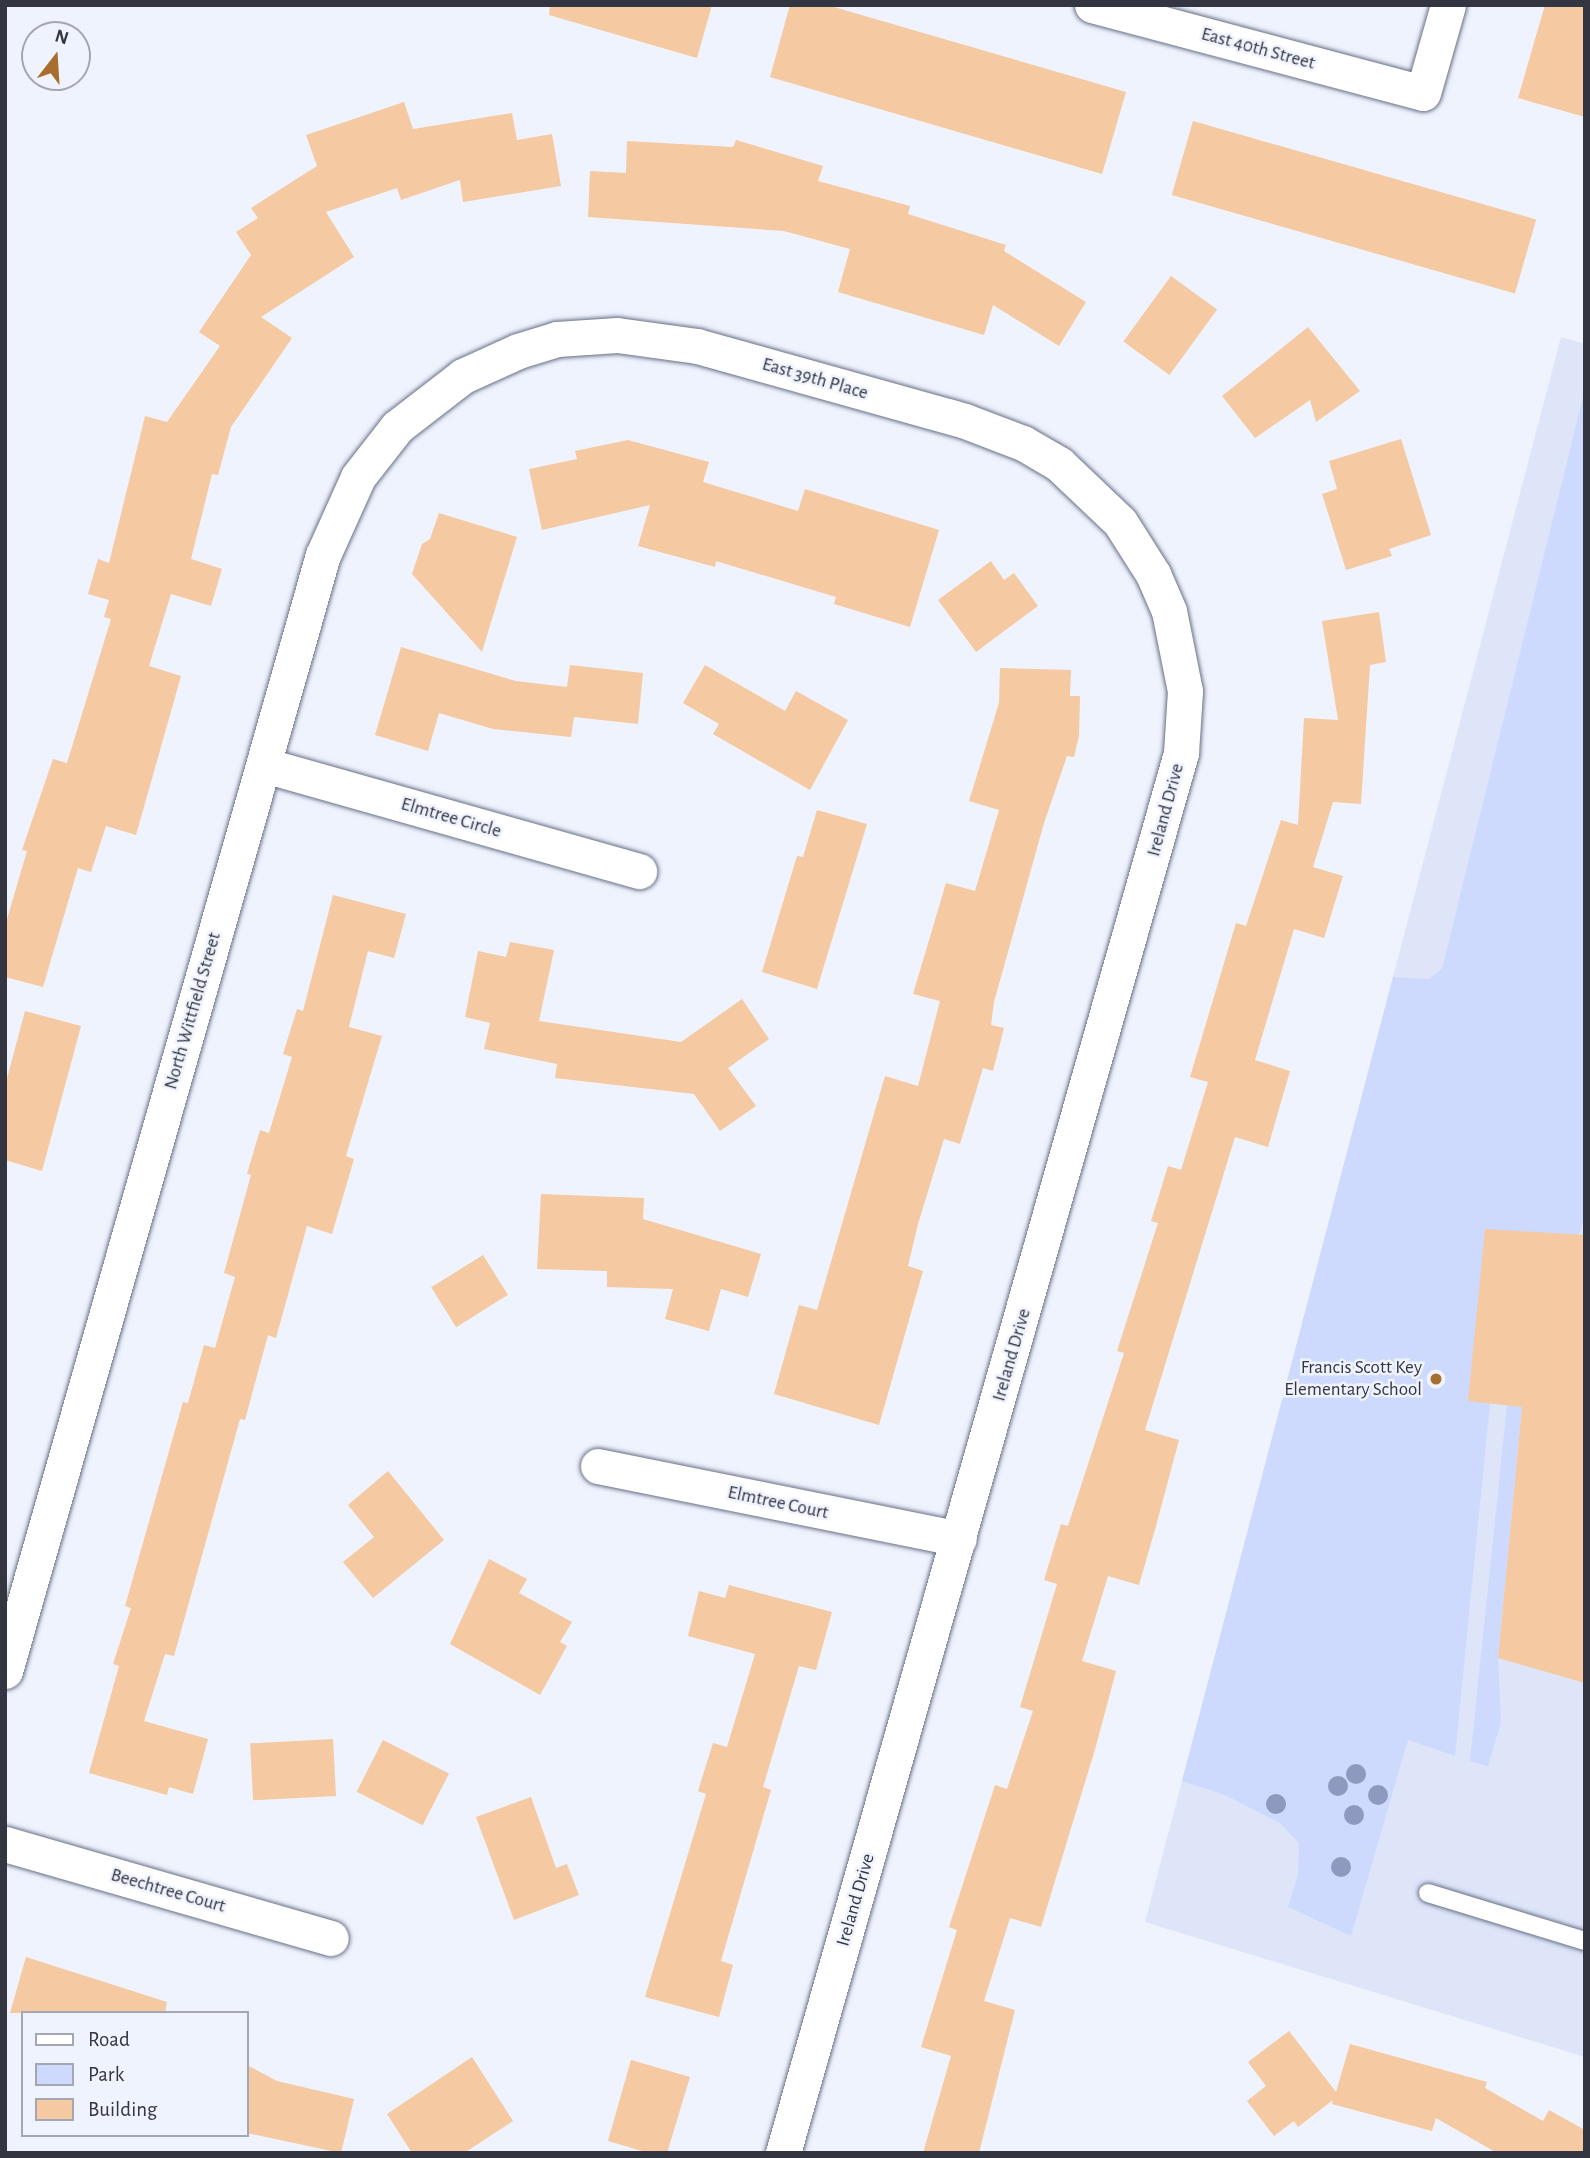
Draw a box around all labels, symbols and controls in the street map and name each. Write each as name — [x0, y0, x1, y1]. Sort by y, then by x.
north arrow — [21, 21, 91, 91]
street label: East 40th Street — [1199, 23, 1317, 75]
text: N — [53, 26, 71, 48]
street label: East 39th Place — [759, 353, 871, 405]
street label: Ireland Drive — [1143, 761, 1189, 859]
street label: Elmtree Circle — [398, 793, 504, 843]
street label: North Wittfield Street — [160, 930, 226, 1092]
street label: Ireland Drive — [988, 1306, 1036, 1404]
place label: Francis Scott Key Elementary School — [1284, 1357, 1422, 1401]
marker: Francis Scott Key Elementary School — [1428, 1371, 1444, 1387]
street label: Elmtree Court — [726, 1481, 830, 1525]
street label: Ireland Drive — [832, 1851, 880, 1949]
street label: Beechtree Court — [108, 1864, 228, 1918]
legend — [21, 2011, 248, 2137]
text: Road — [88, 2029, 130, 2050]
text: Park — [88, 2064, 124, 2085]
text: Building — [88, 2099, 157, 2120]

